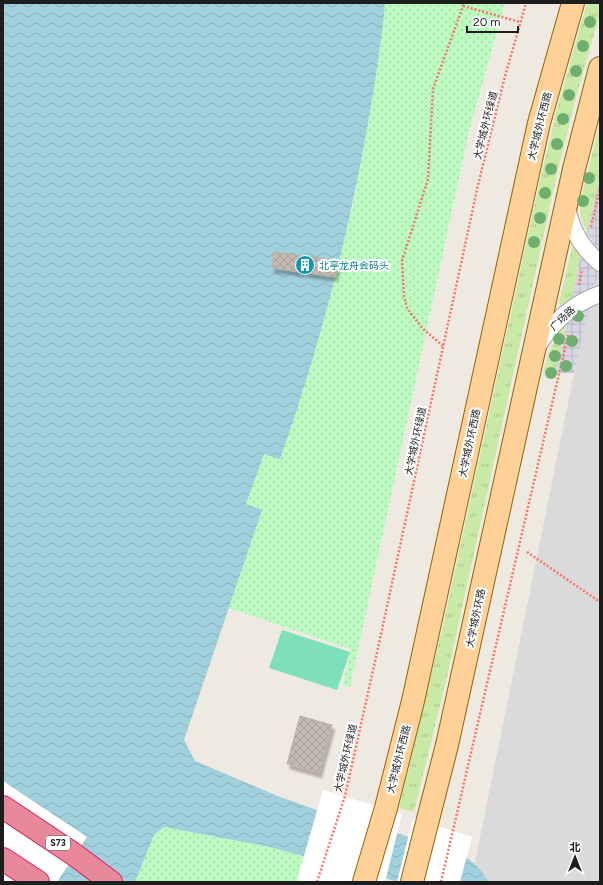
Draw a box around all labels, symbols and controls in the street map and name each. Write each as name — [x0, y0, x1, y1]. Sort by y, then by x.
scale bar — [467, 8, 518, 34]
text: 20 m — [473, 15, 501, 29]
street label: 大学城外环绿道 — [471, 90, 500, 161]
street label: 大学城外环西路 — [525, 91, 554, 162]
building icon: 北亭龙舟会码头 — [294, 254, 316, 276]
place label: 北亭龙舟会码头 — [319, 259, 389, 272]
street label: 广场路 — [547, 303, 578, 333]
street label: 大学城外环绿道 — [402, 406, 429, 477]
street label: 大学城外环西路 — [456, 408, 483, 479]
street label: 大学城外环路 — [463, 587, 488, 649]
street label: 大学城外环绿道 — [331, 723, 360, 794]
street label: 大学城外环西路 — [384, 724, 413, 795]
road number: S73 — [46, 836, 70, 850]
north arrow — [555, 837, 595, 877]
text: 北 — [570, 841, 581, 854]

